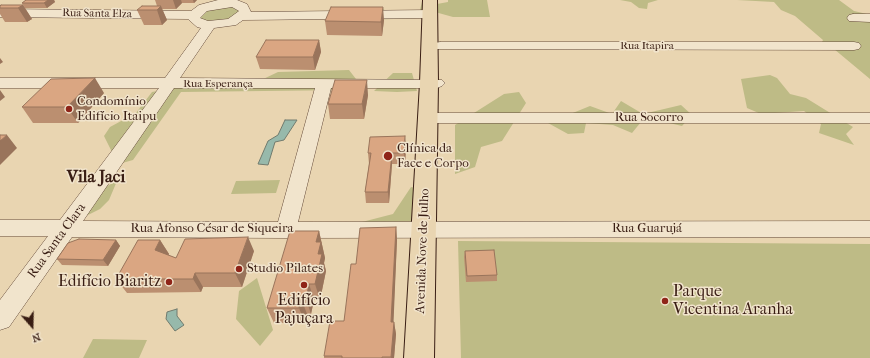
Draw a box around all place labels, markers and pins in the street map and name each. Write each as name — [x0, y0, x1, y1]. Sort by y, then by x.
place label: Condomínio Edifício Itaipu — [77, 94, 156, 125]
marker: Condomínio Edifício Itaipu — [64, 104, 74, 114]
place label: Clínica da Face e Corpo — [397, 141, 469, 172]
marker: Clínica da Face e Corpo — [382, 150, 394, 162]
place label: Studio Pilates — [247, 261, 323, 277]
marker: Studio Pilates — [234, 264, 244, 274]
place label: Edifício Biaritz — [58, 272, 161, 292]
marker: Edifício Biaritz — [164, 277, 174, 287]
marker: Edifício Pajuçara — [299, 280, 309, 290]
place label: Parque Vicentina Aranha — [673, 282, 793, 320]
place label: Edifício Pajuçara — [275, 291, 333, 329]
marker: Parque Vicentina Aranha — [660, 296, 670, 306]

